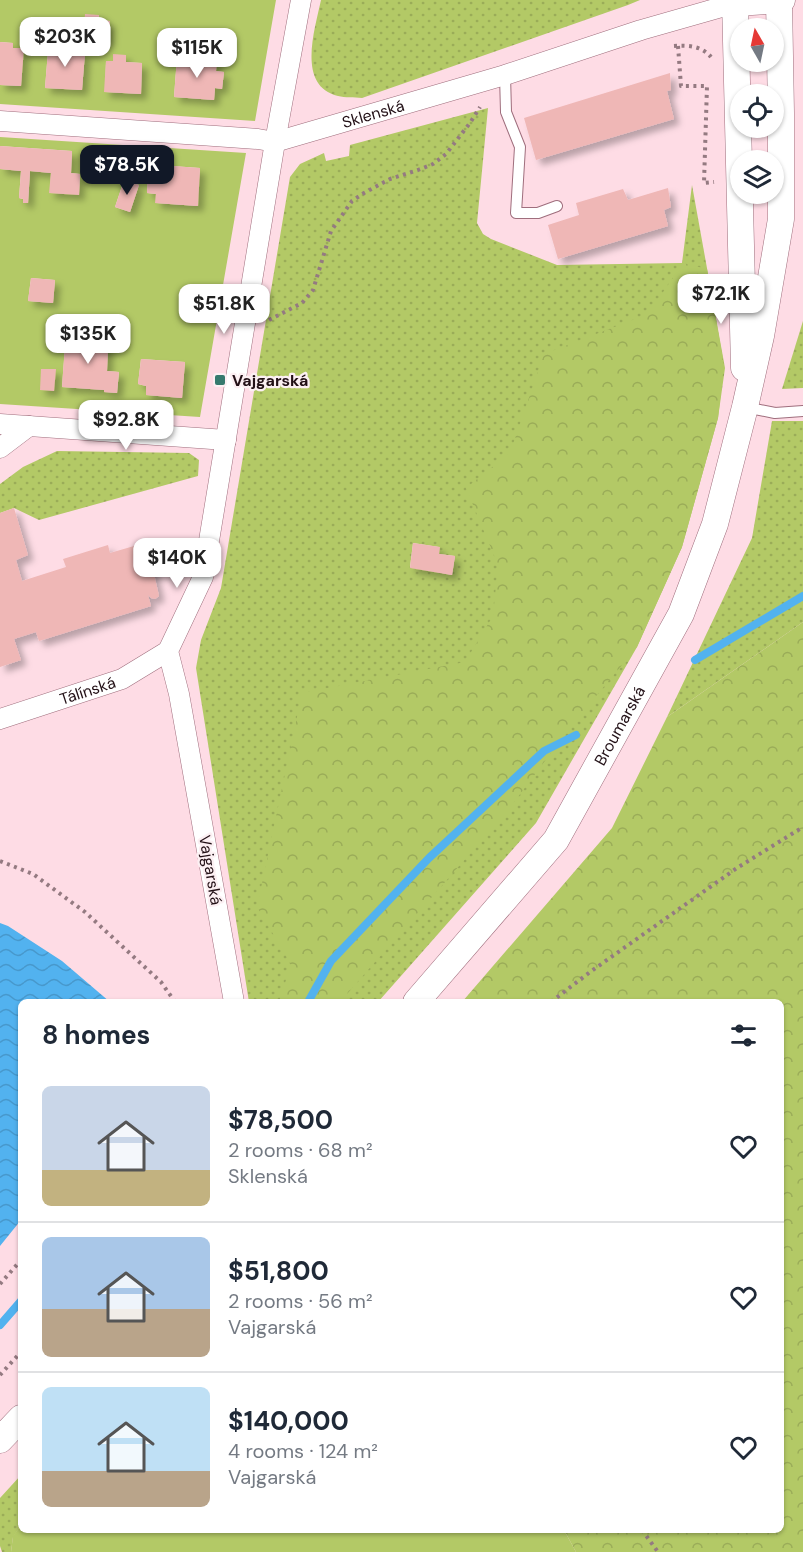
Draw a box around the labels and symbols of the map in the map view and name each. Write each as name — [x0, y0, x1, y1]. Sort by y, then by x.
pin: $203K — [23, 17, 107, 68]
north arrow — [730, 18, 784, 72]
pin: $115K — [155, 28, 239, 79]
street label: Sklenská — [340, 95, 407, 133]
pin: $78.5K — [78, 145, 176, 196]
pin: $72.1K — [672, 274, 770, 325]
pin: $51.8K — [175, 284, 273, 335]
pin: $135K — [46, 314, 130, 365]
place label: Vajgarská — [232, 370, 308, 391]
marker: Vajgarská — [213, 373, 227, 387]
pin: $92.8K — [77, 400, 175, 451]
pin: $140K — [135, 538, 219, 589]
street label: Tálínská — [57, 672, 118, 710]
street label: Broumarská — [589, 682, 650, 769]
street label: Vajgarská — [194, 833, 227, 907]

